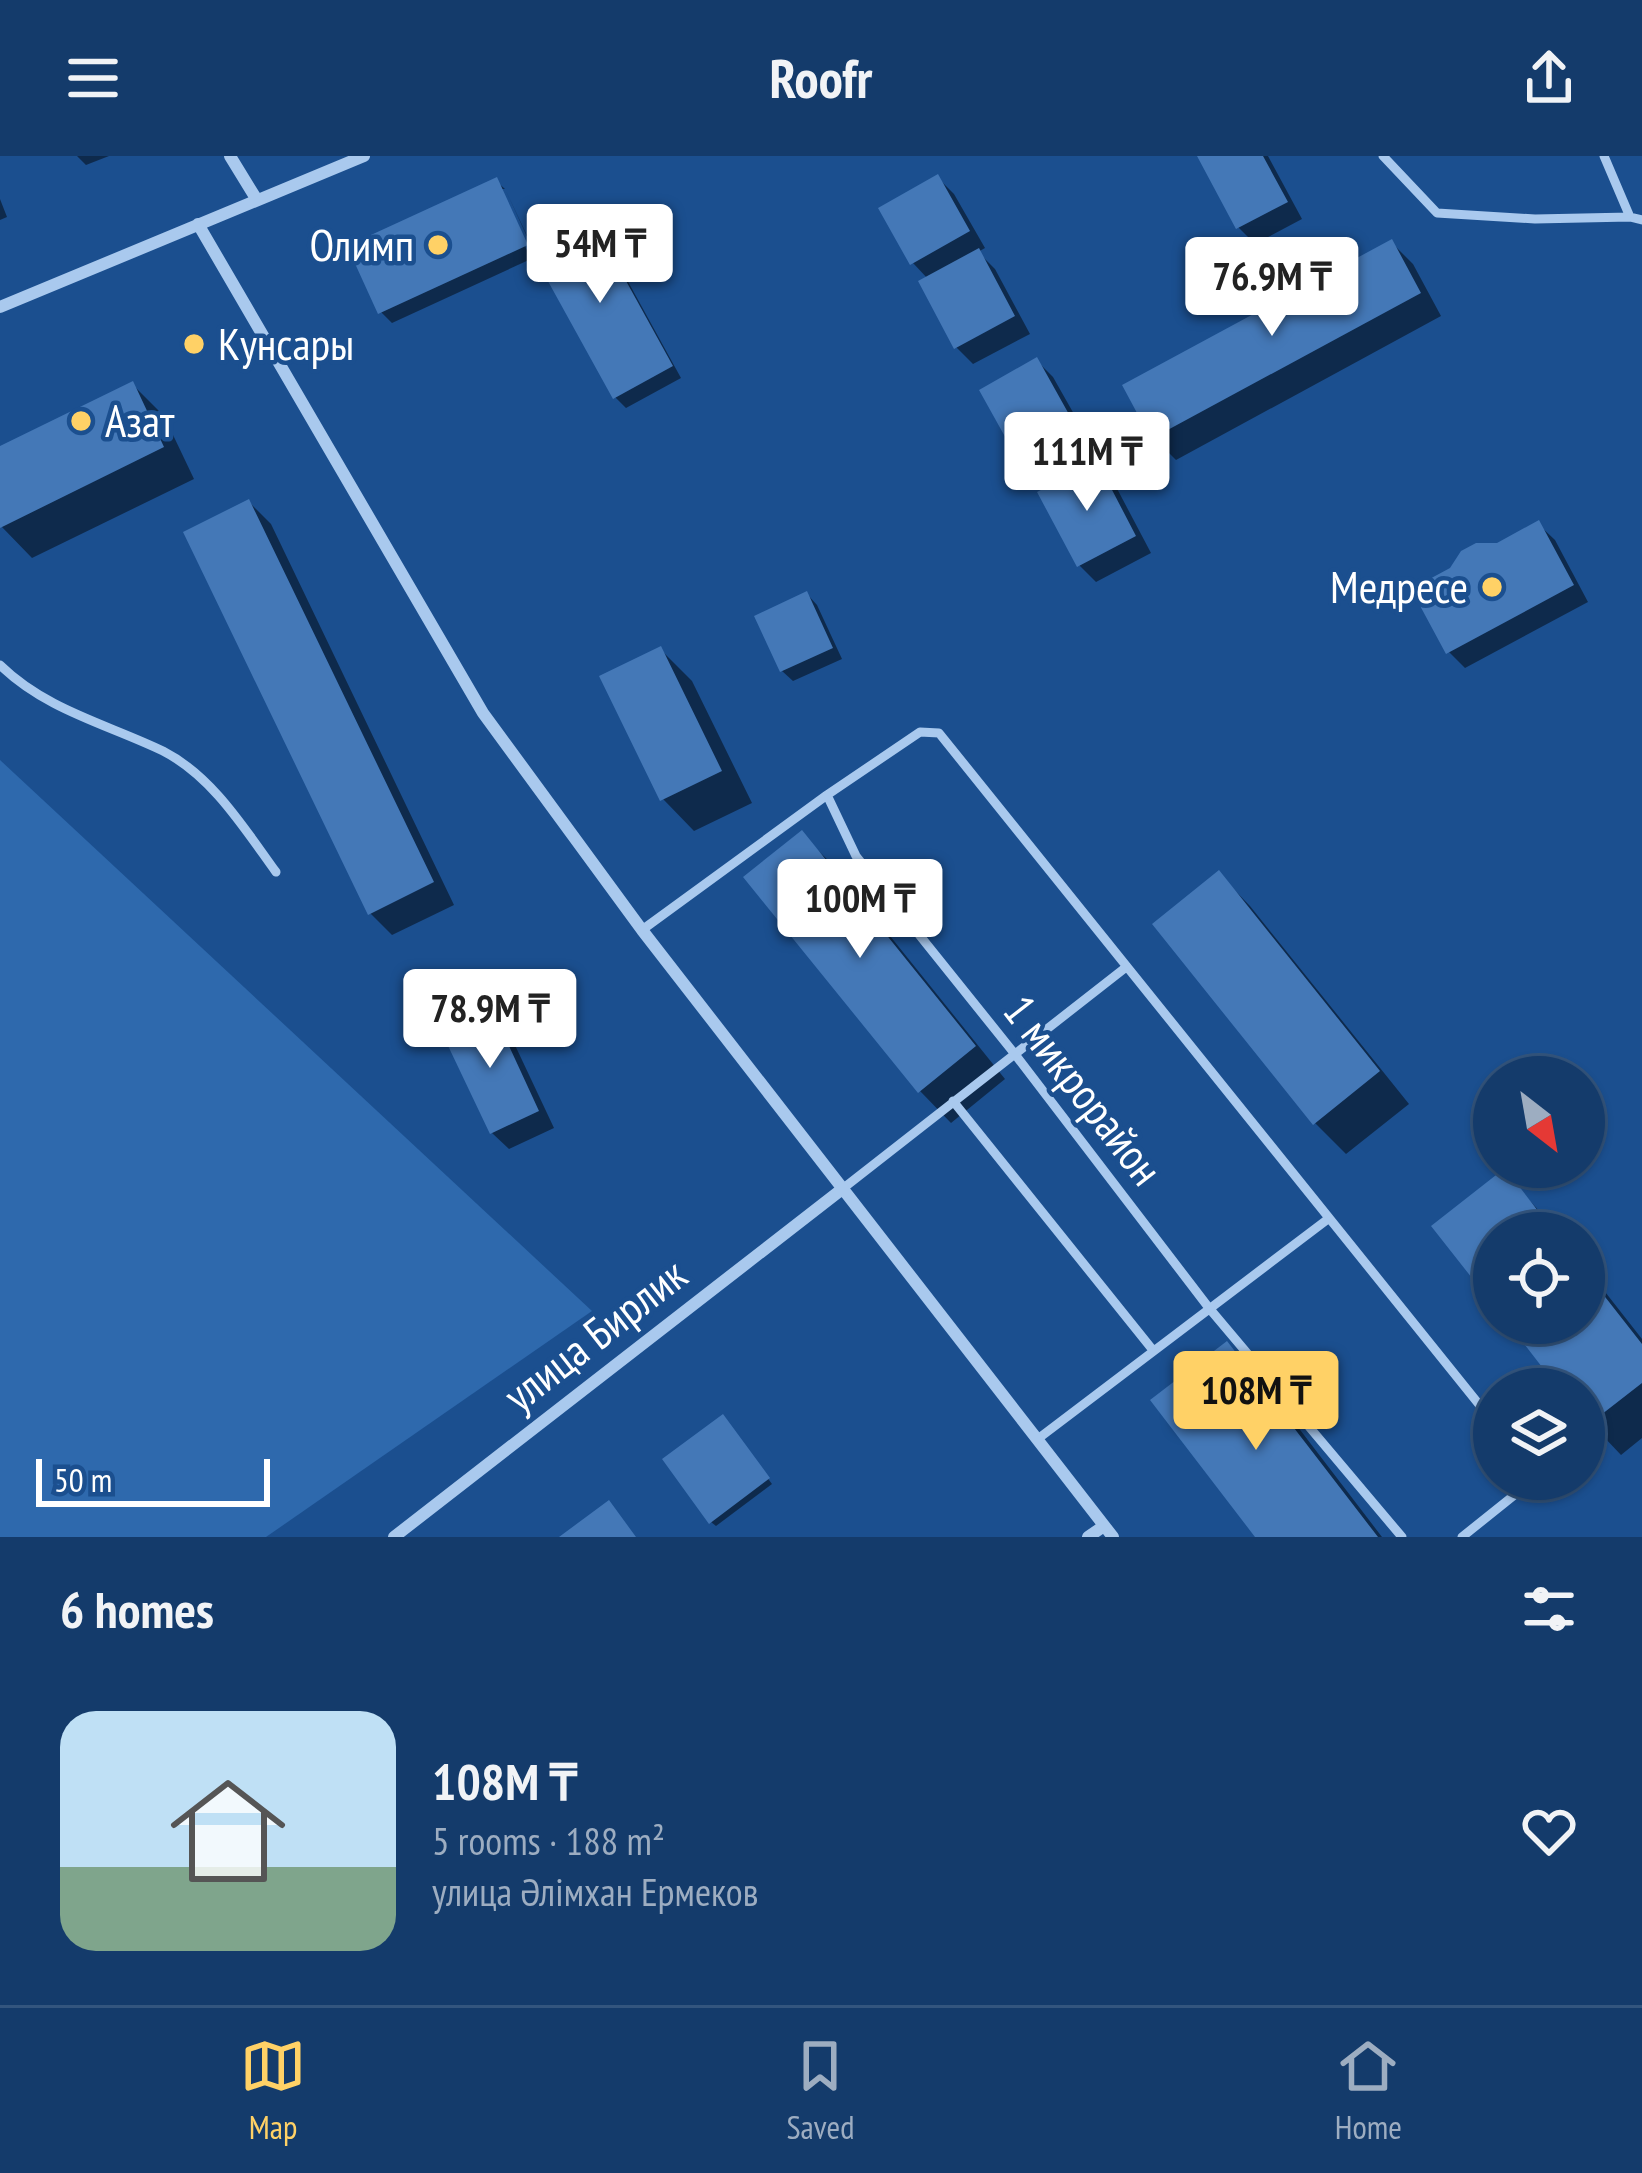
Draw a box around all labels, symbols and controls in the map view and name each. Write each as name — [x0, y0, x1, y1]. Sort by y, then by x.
text: Roofr — [770, 43, 872, 113]
icon: menu — [60, 45, 126, 111]
icon: share — [1516, 45, 1582, 111]
pin: 54M ₸ — [516, 204, 684, 306]
place label: Олимп — [310, 215, 414, 273]
text: 54M ₸ — [554, 217, 646, 268]
marker: Олимп — [425, 232, 451, 258]
pin: 76.9M ₸ — [1161, 237, 1383, 339]
text: 76.9M ₸ — [1212, 250, 1332, 301]
place label: Кунсары — [218, 314, 354, 372]
marker: Кунсары — [181, 331, 207, 357]
place label: Азат — [105, 391, 175, 449]
marker: Азат — [68, 408, 94, 434]
pin: 111M ₸ — [989, 412, 1185, 514]
text: 111M ₸ — [1031, 425, 1143, 476]
place label: Медресе — [1330, 557, 1468, 615]
marker: Медресе — [1479, 574, 1505, 600]
pin: 100M ₸ — [762, 859, 958, 961]
text: 100M ₸ — [804, 872, 916, 923]
pin: 78.9M ₸ — [379, 969, 601, 1071]
text: 78.9M ₸ — [430, 982, 550, 1033]
street label: 1 микрорайон — [991, 983, 1176, 1196]
north arrow — [1473, 1056, 1605, 1188]
map controls — [1473, 1056, 1605, 1500]
button: locate — [1473, 1212, 1605, 1344]
street label: улица Бирлик — [491, 1244, 698, 1424]
pin: 108M ₸ — [1158, 1351, 1354, 1453]
text: 108M ₸ — [1200, 1364, 1312, 1415]
button: layers — [1473, 1368, 1605, 1500]
scale bar — [36, 1453, 270, 1506]
text: 50 m — [54, 1458, 112, 1501]
text: 6 homes — [60, 1576, 214, 1642]
icon: filters — [1516, 1576, 1582, 1642]
text: 108M ₸ — [432, 1748, 577, 1814]
icon: home — [156, 1759, 300, 1903]
icon: heart — [1516, 1798, 1582, 1864]
text: 5 rooms · 188 m² — [432, 1815, 665, 1866]
text: улица Әлімхан Ермеков — [432, 1866, 758, 1917]
tab: Map — [240, 2033, 306, 2148]
tab: Saved — [786, 2033, 854, 2148]
tab: Home — [1335, 2033, 1402, 2148]

